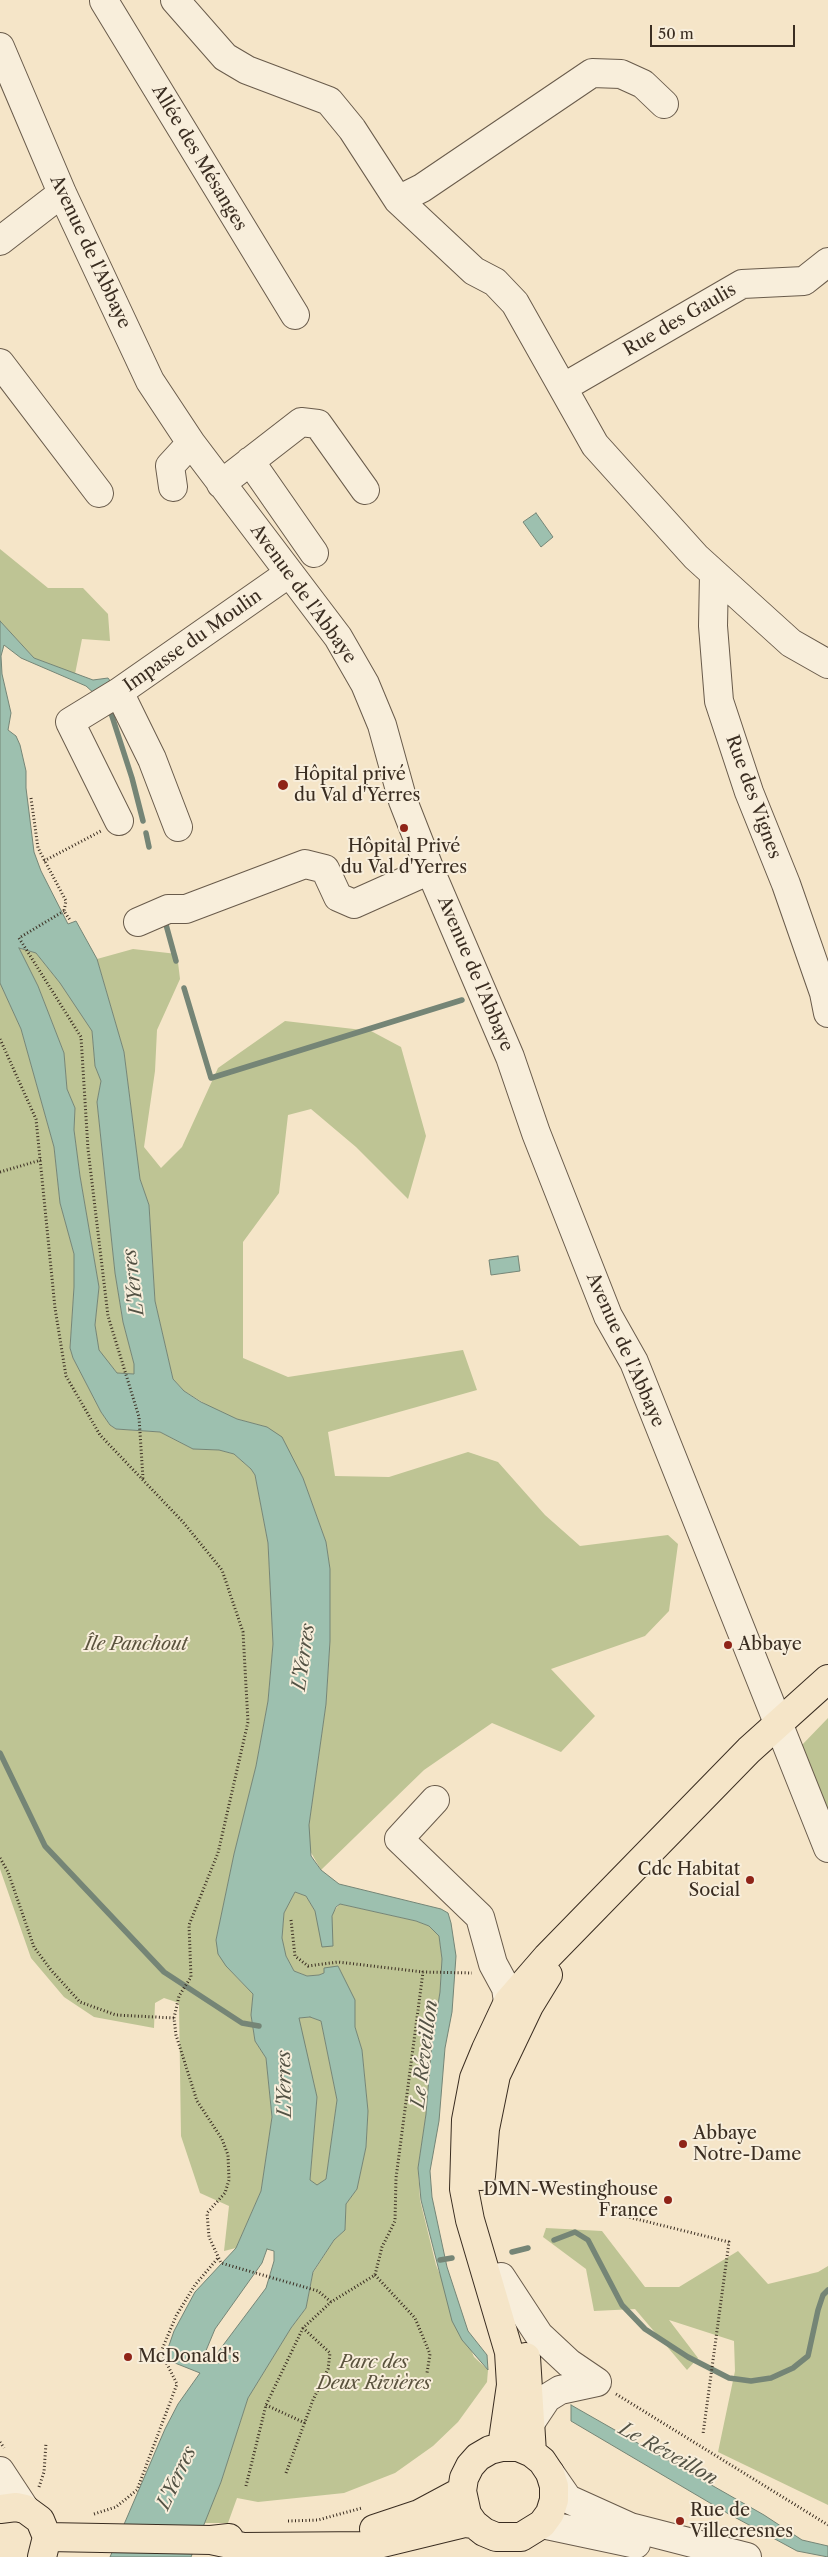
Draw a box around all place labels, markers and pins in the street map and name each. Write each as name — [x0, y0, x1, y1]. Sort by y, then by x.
place label: Hôpital privé du Val d'Yerres — [294, 764, 420, 806]
marker: Hôpital privé du Val d'Yerres — [276, 778, 290, 792]
marker: Hôpital Privé du Val d'Yerres — [398, 822, 410, 834]
place label: Hôpital Privé du Val d'Yerres — [341, 836, 467, 879]
place label: Abbaye — [738, 1634, 802, 1656]
marker: Abbaye — [722, 1639, 734, 1651]
place label: Cdc Habitat Social — [638, 1859, 740, 1902]
marker: Cdc Habitat Social — [744, 1874, 756, 1886]
place label: Abbaye Notre-Dame — [693, 2123, 801, 2166]
marker: Abbaye Notre-Dame — [677, 2138, 689, 2150]
place label: DMN-Westinghouse France — [483, 2179, 658, 2222]
marker: DMN-Westinghouse France — [662, 2194, 674, 2206]
place label: McDonald's — [138, 2346, 239, 2368]
marker: McDonald's — [122, 2351, 134, 2363]
place label: Rue de Villecresnes — [690, 2500, 793, 2542]
marker: Rue de Villecresnes — [674, 2515, 686, 2527]

